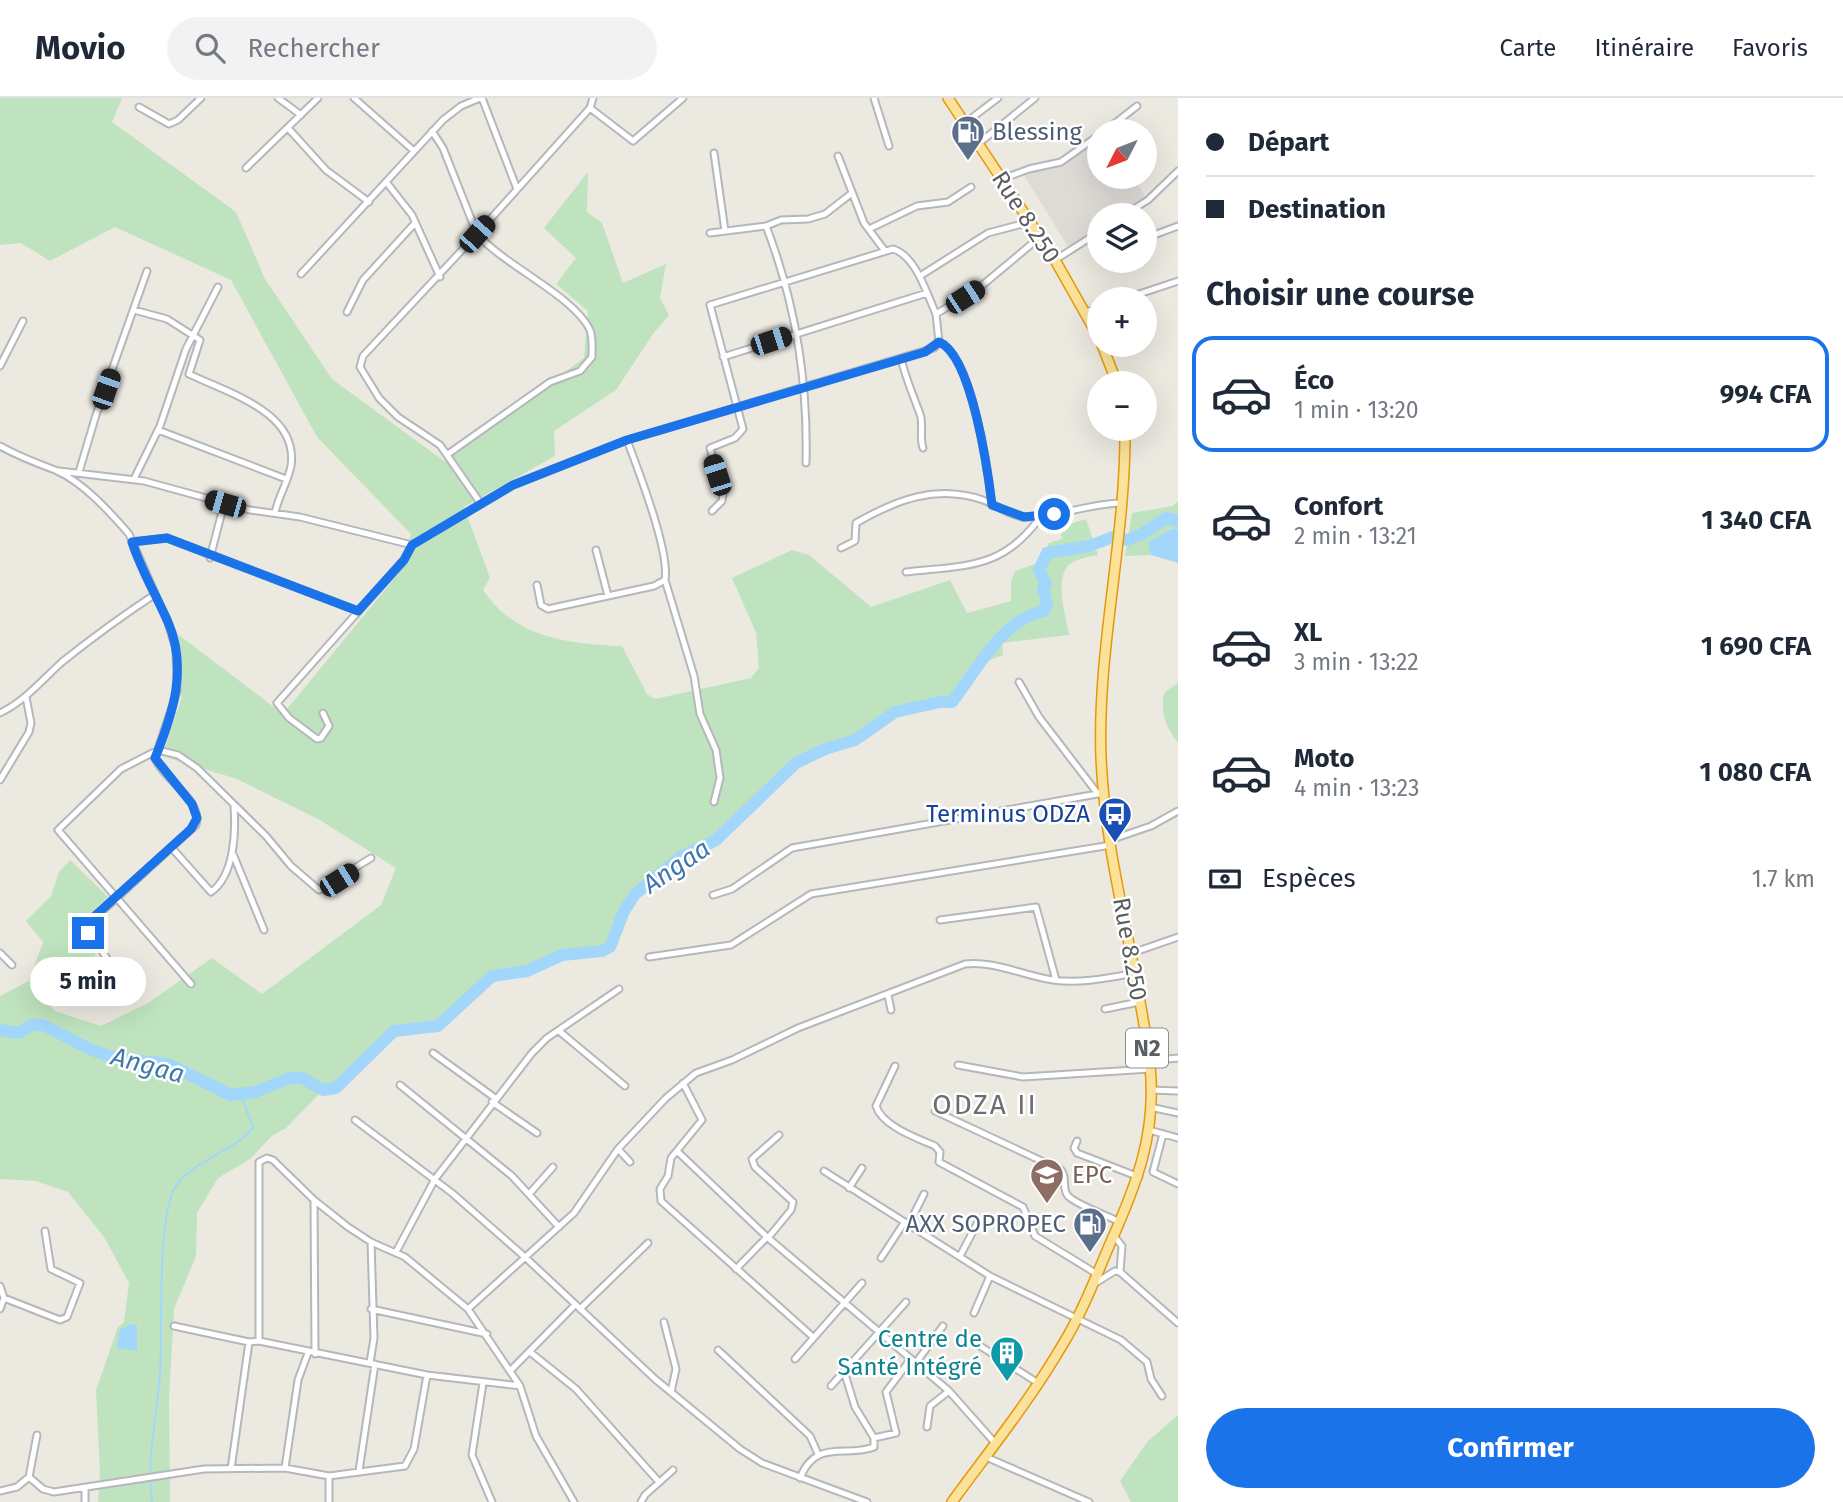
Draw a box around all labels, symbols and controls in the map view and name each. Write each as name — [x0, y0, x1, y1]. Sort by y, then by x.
search box — [167, 17, 657, 80]
text: Movio — [35, 28, 125, 68]
icon: search — [191, 29, 229, 67]
text: Rechercher — [247, 33, 380, 64]
text: Carte — [1500, 34, 1556, 62]
text: Itinéraire — [1594, 34, 1694, 62]
text: Favoris — [1732, 34, 1808, 62]
fuel station icon: Blessing — [949, 113, 987, 162]
place label: Blessing — [992, 118, 1083, 146]
north arrow — [1087, 119, 1157, 189]
map controls — [1087, 119, 1157, 441]
text: Départ — [1248, 127, 1329, 158]
street label: Rue 8.250 — [986, 166, 1066, 268]
text: Destination — [1248, 194, 1386, 225]
button: layers — [1087, 203, 1157, 273]
car — [456, 211, 499, 257]
text: Choisir une course — [1206, 275, 1474, 313]
car — [942, 277, 989, 317]
button: + — [1087, 287, 1157, 357]
car — [748, 325, 795, 357]
icon: car — [1210, 363, 1273, 426]
text: Éco — [1294, 365, 1334, 396]
car — [90, 366, 123, 412]
button: − — [1087, 371, 1157, 441]
text: 994 CFA — [1720, 379, 1811, 410]
text: 1 min · 13:20 — [1294, 396, 1419, 424]
car — [701, 452, 734, 498]
car — [202, 488, 249, 520]
icon: car — [1210, 489, 1273, 552]
text: Confort — [1294, 491, 1383, 522]
route start — [1038, 498, 1070, 530]
text: 1 340 CFA — [1702, 505, 1811, 536]
text: 2 min · 13:21 — [1294, 522, 1417, 550]
icon: car — [1210, 615, 1273, 678]
text: XL — [1294, 617, 1322, 648]
text: 1 690 CFA — [1701, 631, 1811, 662]
text: 3 min · 13:22 — [1294, 648, 1419, 676]
icon: car — [1210, 741, 1273, 804]
text: Moto — [1294, 743, 1354, 774]
text: 1 080 CFA — [1699, 757, 1811, 788]
text: 4 min · 13:23 — [1294, 774, 1419, 802]
bus stop icon: Terminus ODZA — [1096, 795, 1134, 844]
place label: Terminus ODZA — [926, 800, 1090, 828]
water label: Angaa — [636, 833, 716, 901]
car — [316, 860, 363, 900]
icon: cash — [1206, 860, 1244, 898]
text: Espèces — [1262, 863, 1356, 894]
text: 1.7 km — [1752, 865, 1815, 893]
street label: Rue 8.250 — [1107, 895, 1153, 1003]
route end — [72, 917, 104, 949]
callout: 5 min — [30, 958, 146, 1006]
text: 5 min — [60, 967, 116, 995]
road number: N2 — [1126, 1029, 1168, 1068]
water label: Angaa — [107, 1041, 188, 1090]
district label: ODZA II — [932, 1088, 1038, 1121]
school or university icon: EPC — [1028, 1156, 1066, 1205]
place label: EPC — [1072, 1161, 1112, 1189]
fuel station icon: AXX SOPROPEC — [1071, 1205, 1109, 1254]
place label: AXX SOPROPEC — [905, 1210, 1066, 1238]
place label: Centre de Santé Intégré — [837, 1325, 982, 1381]
building icon: Centre de Santé Intégré — [988, 1334, 1026, 1383]
button: Confirmer — [1206, 1408, 1815, 1488]

